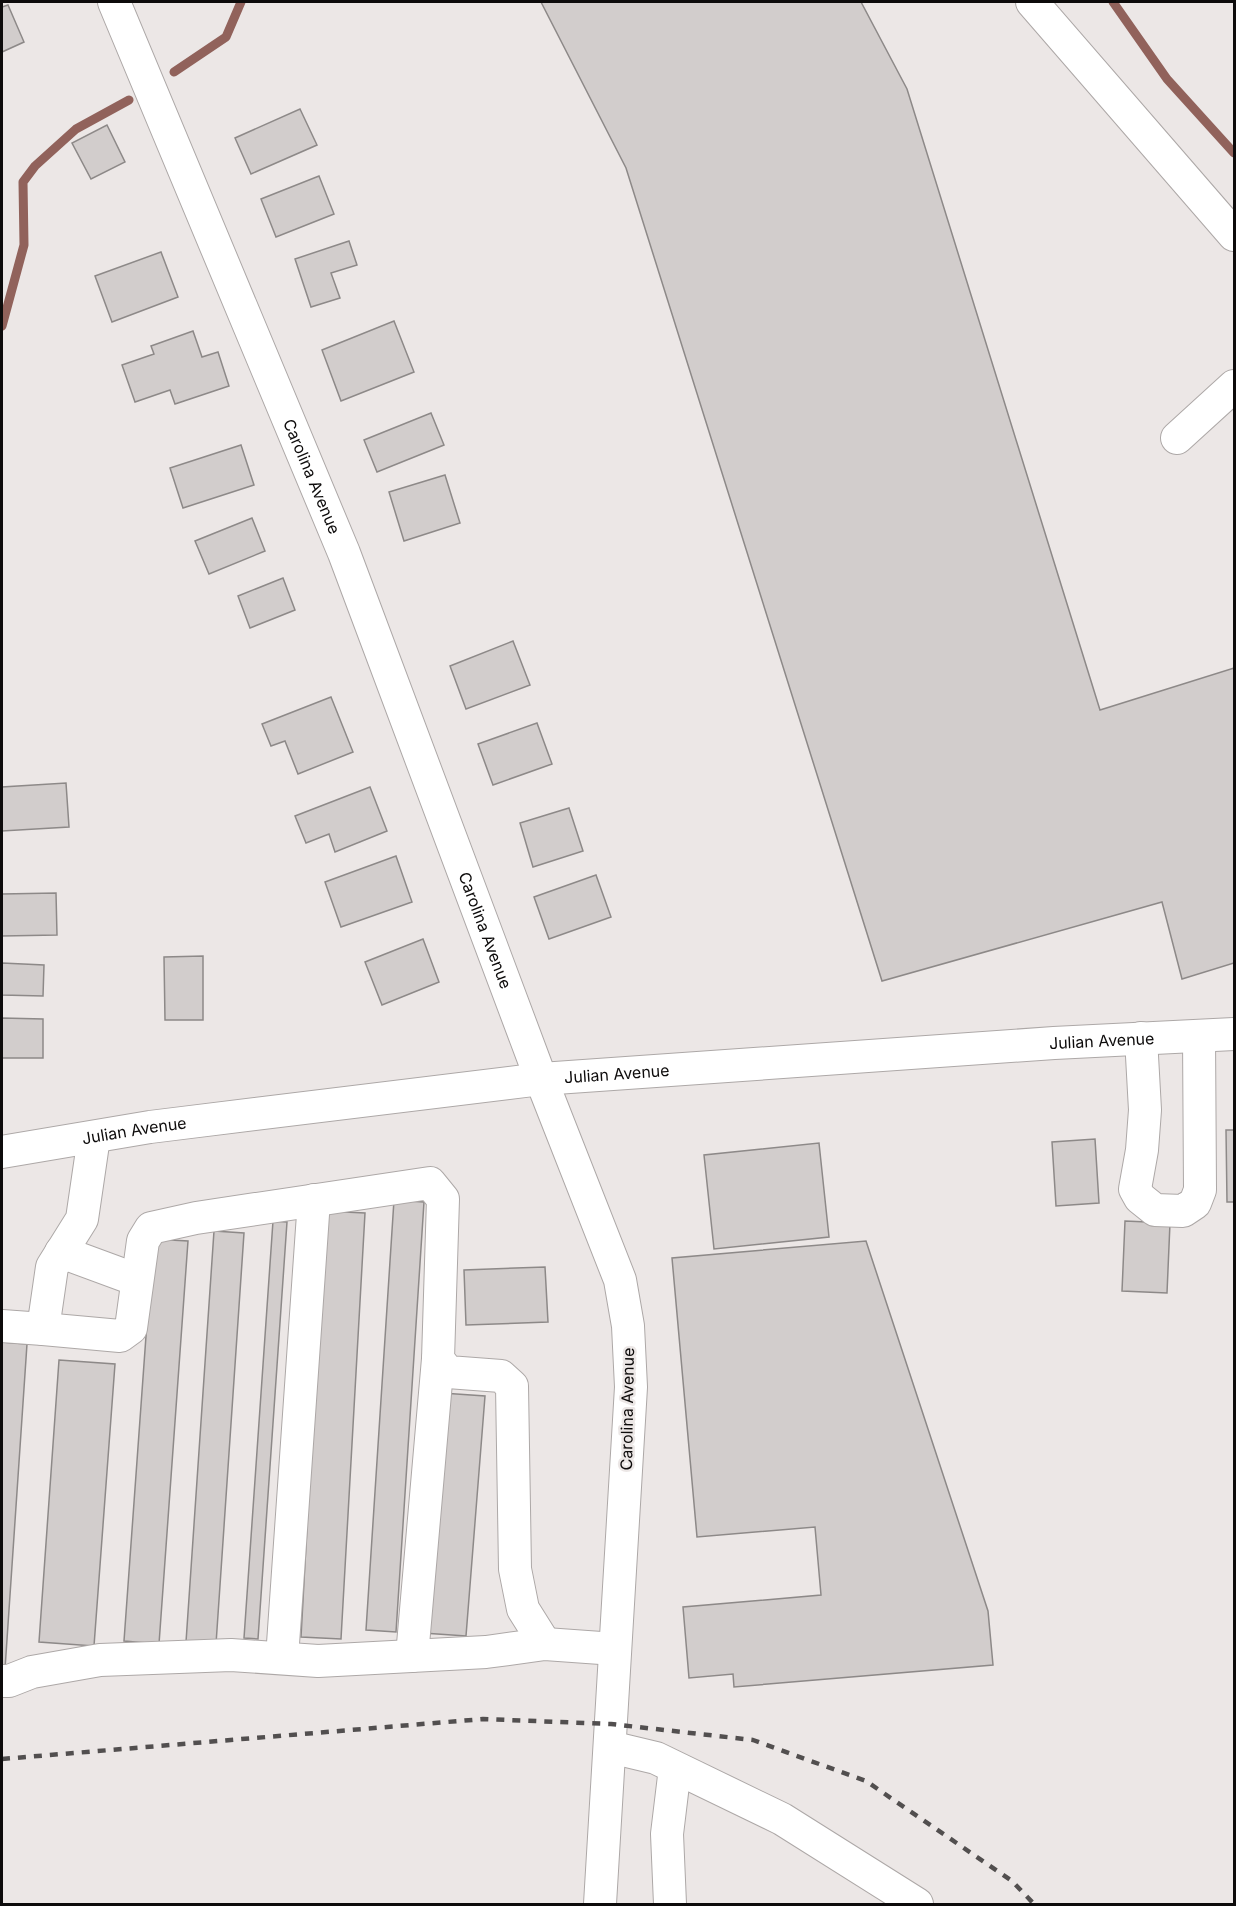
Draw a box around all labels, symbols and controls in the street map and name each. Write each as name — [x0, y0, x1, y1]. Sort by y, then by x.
street label: Carolina Avenue — [279, 416, 345, 537]
street label: Carolina Avenue — [454, 869, 516, 991]
street label: Julian Avenue — [1048, 1028, 1155, 1053]
street label: Julian Avenue — [563, 1060, 670, 1087]
street label: Julian Avenue — [80, 1113, 188, 1148]
street label: Carolina Avenue — [616, 1347, 638, 1471]

